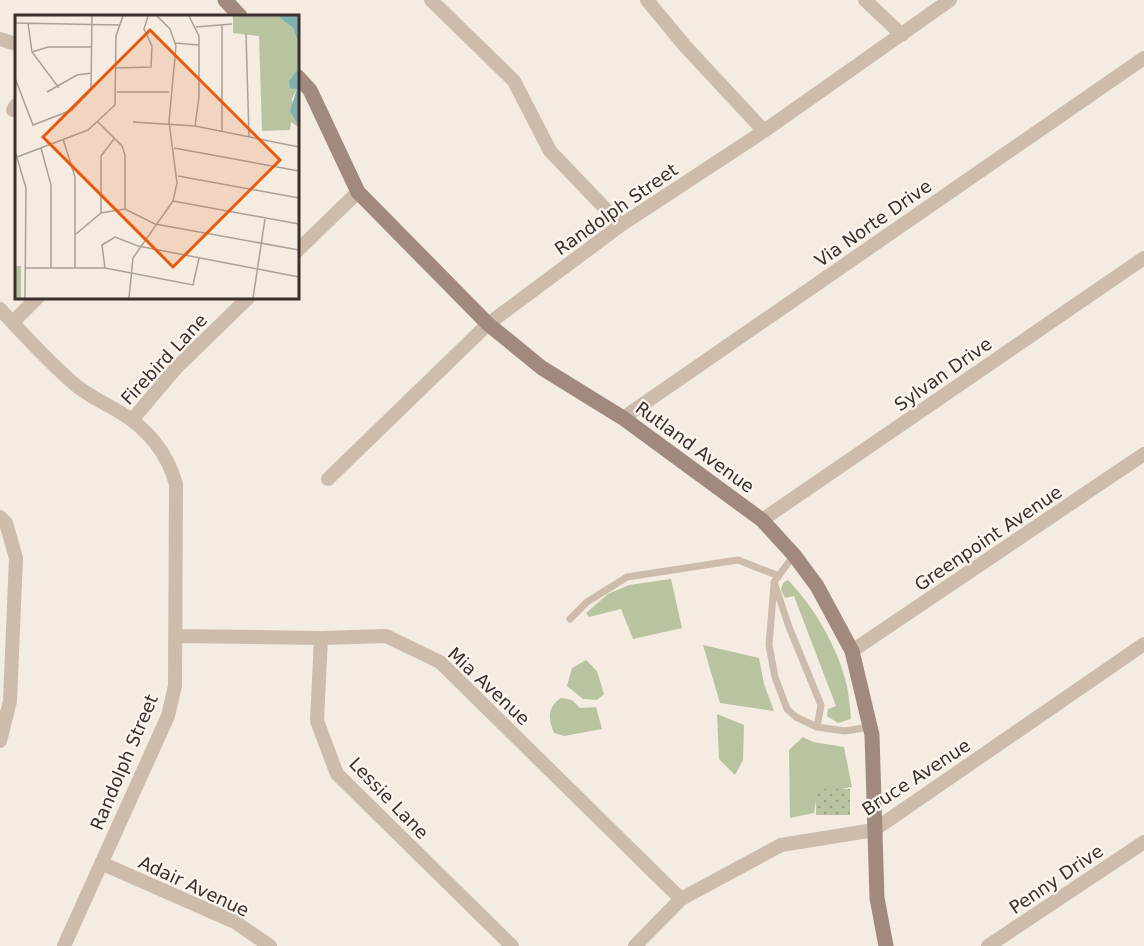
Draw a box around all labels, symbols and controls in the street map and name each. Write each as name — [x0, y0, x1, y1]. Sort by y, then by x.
inset map — [15, 15, 298, 298]
street label: Randolph Street — [550, 159, 682, 259]
street label: Via Norte Drive — [811, 175, 935, 271]
street label: Firebird Lane — [117, 309, 211, 409]
street label: Sylvan Drive — [890, 333, 996, 415]
street label: Rutland Avenue — [632, 397, 758, 497]
street label: Greenpoint Avenue — [910, 481, 1066, 595]
street label: Mia Avenue — [444, 643, 534, 729]
street label: Randolph Street — [86, 691, 162, 833]
street label: Bruce Avenue — [858, 734, 974, 820]
street label: Lessie Lane — [345, 753, 433, 843]
street label: Penny Drive — [1005, 840, 1107, 918]
street label: Adair Avenue — [135, 851, 253, 921]

